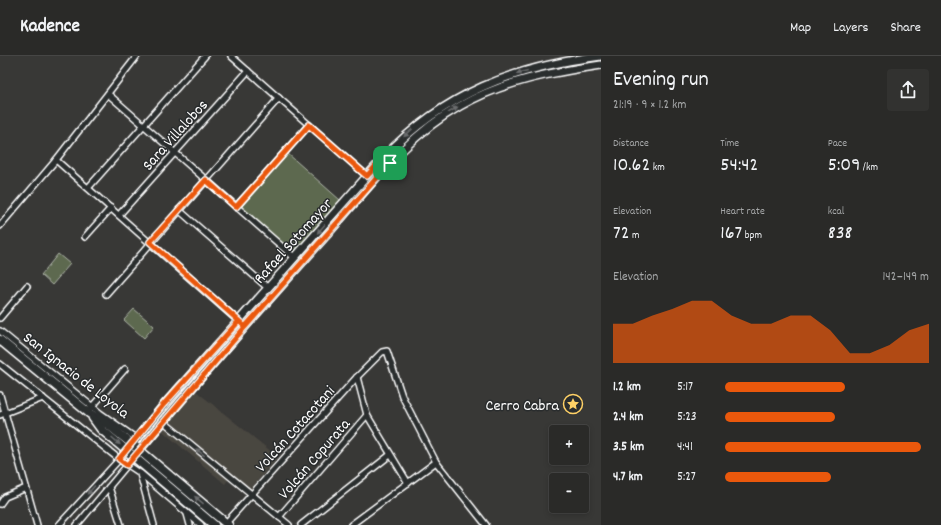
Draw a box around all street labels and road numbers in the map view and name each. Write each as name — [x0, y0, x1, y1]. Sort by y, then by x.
street label: Sara Villalobos — [137, 95, 214, 176]
street label: Rafael Sotomayor — [249, 194, 339, 290]
street label: San Ignacio de Loyola — [17, 327, 134, 425]
street label: Volcán Cotacotani — [251, 381, 341, 478]
street label: Volcán Copurata — [273, 414, 357, 505]

